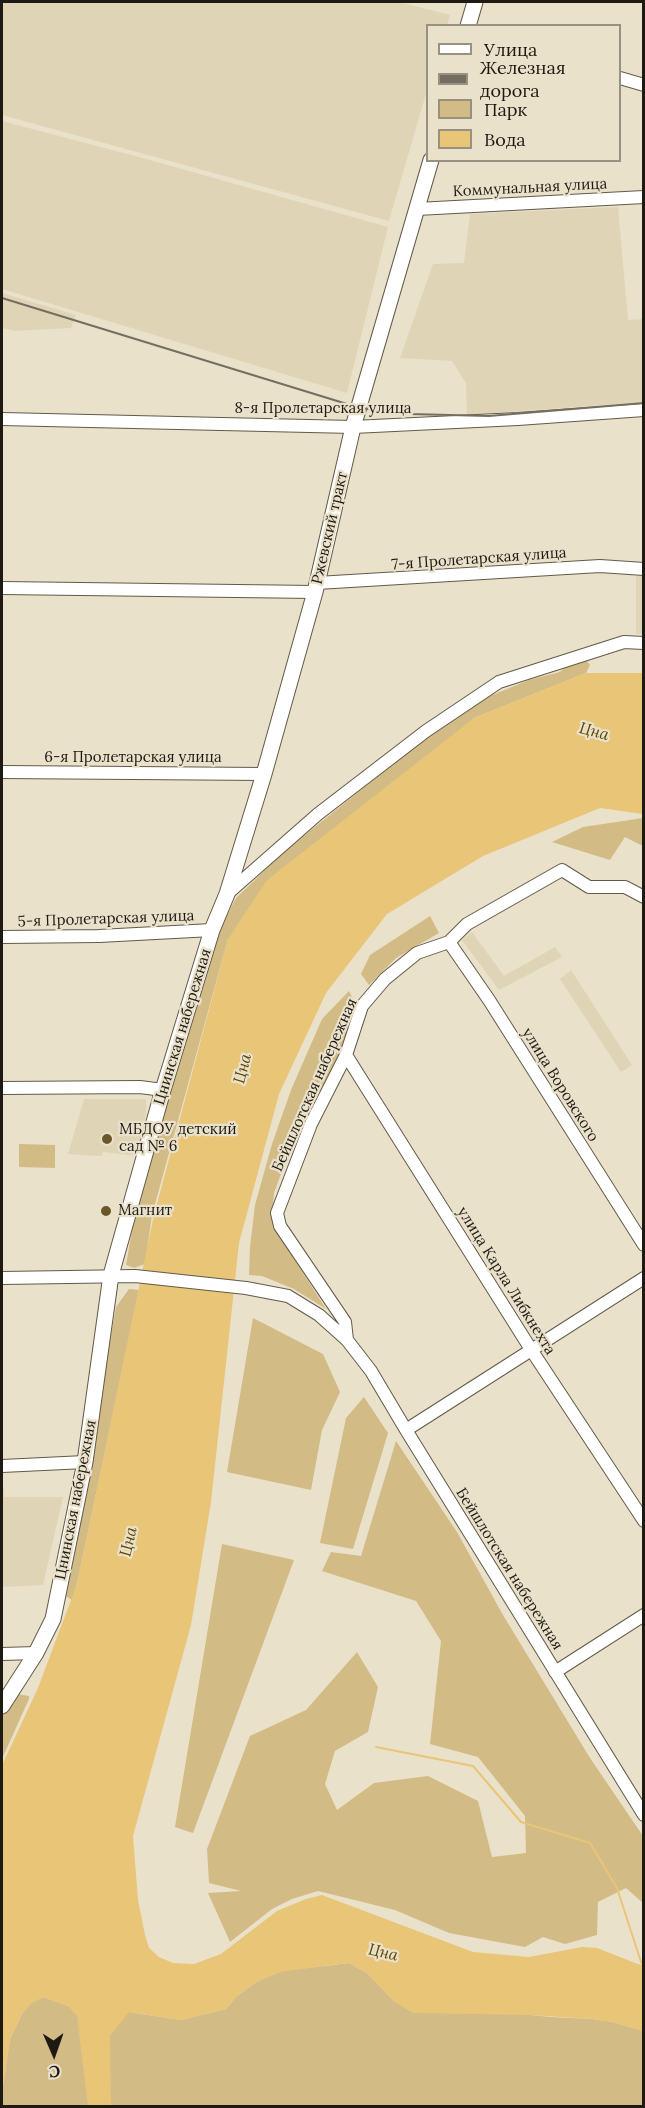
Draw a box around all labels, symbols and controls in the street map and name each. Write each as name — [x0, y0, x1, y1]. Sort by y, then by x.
legend — [426, 24, 621, 162]
text: Улица — [484, 38, 537, 61]
text: Железная дорога — [480, 56, 566, 102]
text: Парк — [484, 98, 527, 121]
text: Вода — [484, 128, 526, 151]
street label: Коммунальная улица — [452, 175, 608, 201]
street label: 8-я Пролетарская улица — [234, 400, 412, 418]
street label: Ржевский тракт — [308, 470, 352, 586]
street label: 7-я Пролетарская улица — [391, 544, 567, 574]
water label: Цна — [577, 719, 611, 745]
street label: 6-я Пролетарская улица — [44, 749, 222, 767]
street label: 5-я Пролетарская улица — [17, 907, 195, 931]
street label: Цнинская набережная — [151, 947, 215, 1107]
street label: Бейшлотская набережная — [269, 996, 361, 1174]
street label: улица Воровского — [518, 1025, 602, 1145]
water label: Цна — [230, 1052, 256, 1086]
place label: МБДОУ детский сад № 6 — [119, 1121, 237, 1156]
marker: МБДОУ детский сад № 6 — [100, 1132, 114, 1146]
place label: Магнит — [118, 1202, 172, 1220]
marker: Магнит — [99, 1204, 113, 1218]
street label: улица Карла Либкнехта — [453, 1204, 559, 1358]
street label: Цнинская набережная — [52, 1419, 100, 1581]
street label: Бейшлотская набережная — [452, 1485, 566, 1653]
water label: Цна — [116, 1525, 142, 1559]
water label: Цна — [366, 1940, 400, 1966]
north arrow — [24, 2024, 84, 2084]
text: С — [49, 2062, 60, 2082]

